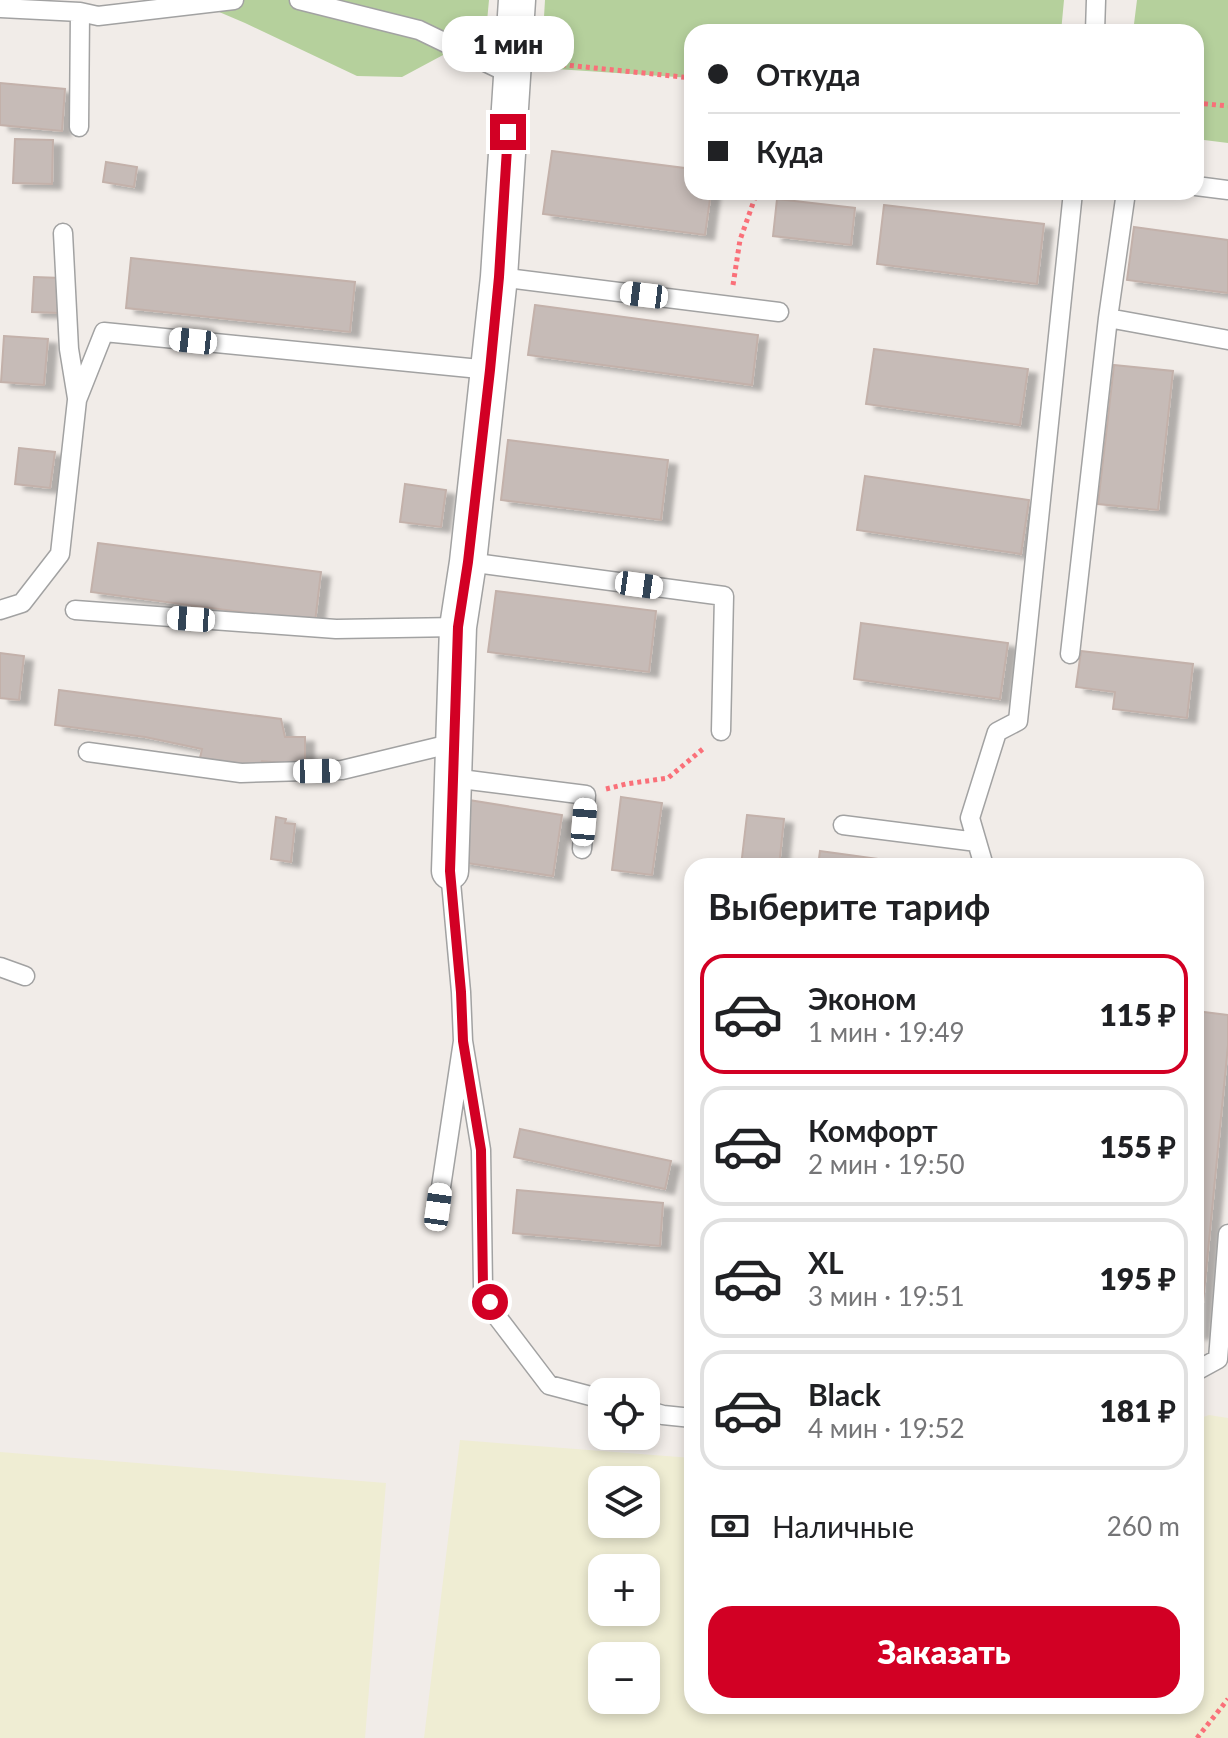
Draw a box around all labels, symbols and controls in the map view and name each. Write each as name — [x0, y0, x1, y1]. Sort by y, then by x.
callout: 1 мин — [442, 16, 574, 72]
text: 1 мин — [473, 28, 543, 60]
text: Откуда — [756, 56, 861, 92]
route end — [490, 114, 526, 150]
text: Куда — [756, 133, 824, 169]
car — [619, 280, 669, 310]
car — [168, 327, 218, 355]
car — [614, 570, 664, 600]
car — [166, 605, 216, 633]
car — [293, 759, 341, 783]
car — [570, 797, 598, 847]
text: Выберите тариф — [708, 884, 990, 928]
icon: car — [712, 978, 784, 1050]
text: Эконом — [808, 980, 917, 1016]
text: 115 ₽ — [1099, 996, 1176, 1032]
text: 1 мин · 19:49 — [808, 1016, 965, 1048]
icon: car — [712, 1110, 784, 1182]
text: Комфорт — [808, 1112, 938, 1148]
text: 155 ₽ — [1099, 1128, 1176, 1164]
text: 2 мин · 19:50 — [808, 1148, 965, 1180]
car — [423, 1182, 453, 1232]
icon: car — [712, 1242, 784, 1314]
text: XL — [808, 1244, 844, 1280]
text: 195 ₽ — [1099, 1260, 1176, 1296]
text: 3 мин · 19:51 — [808, 1280, 965, 1312]
route start — [472, 1284, 508, 1320]
icon: car — [712, 1374, 784, 1446]
text: Black — [808, 1376, 881, 1412]
map controls — [588, 1378, 660, 1714]
button: locate — [588, 1378, 660, 1450]
text: 181 ₽ — [1099, 1392, 1176, 1428]
text: 4 мин · 19:52 — [808, 1412, 965, 1444]
button: layers — [588, 1466, 660, 1538]
icon: cash — [708, 1504, 752, 1548]
text: Наличные — [772, 1508, 914, 1544]
text: 260 m — [1107, 1510, 1180, 1542]
button: + — [588, 1554, 660, 1626]
button: Заказать — [708, 1606, 1180, 1698]
button: − — [588, 1642, 660, 1714]

